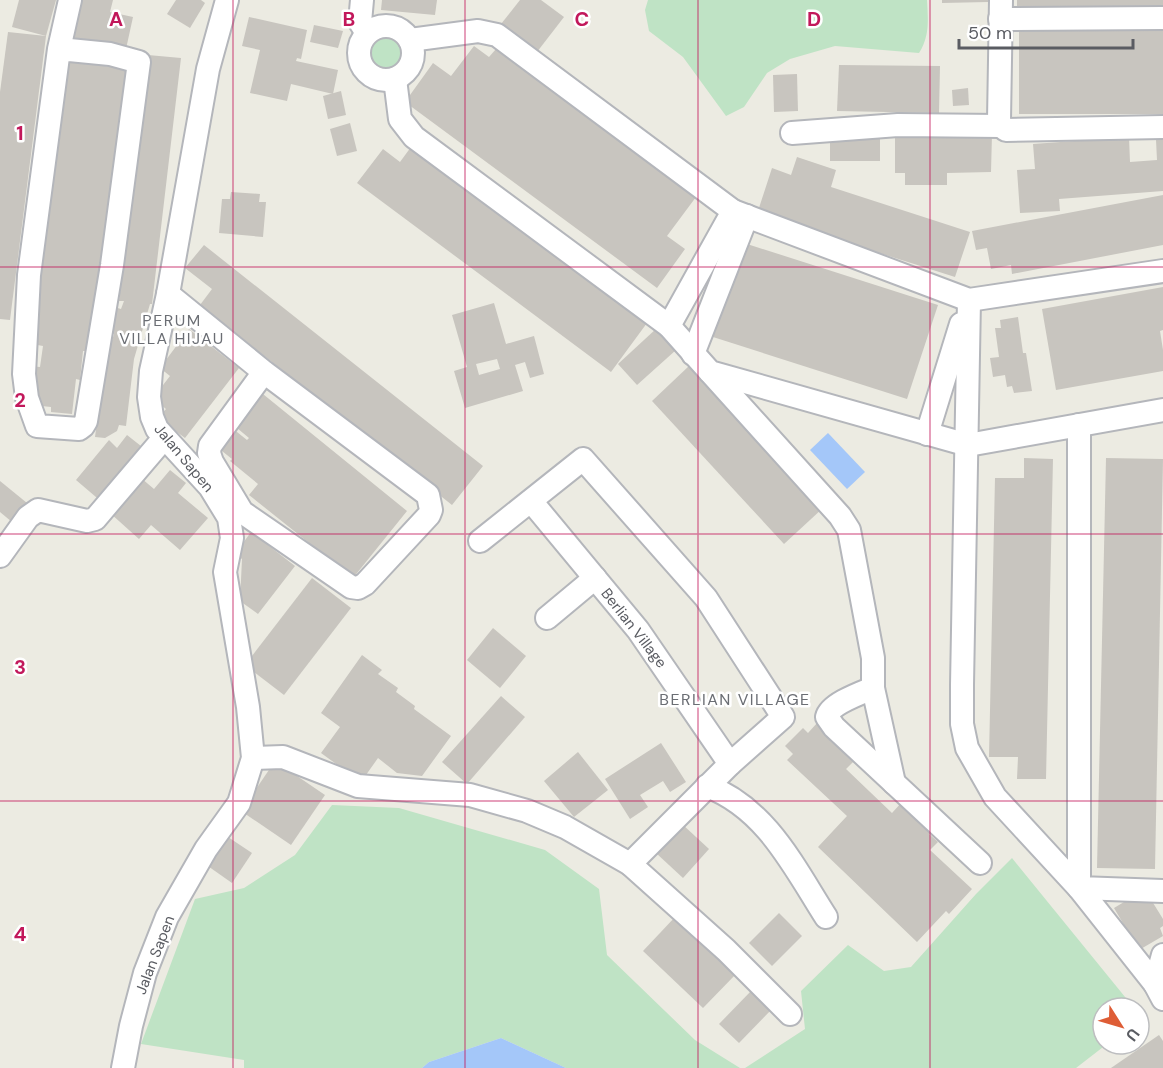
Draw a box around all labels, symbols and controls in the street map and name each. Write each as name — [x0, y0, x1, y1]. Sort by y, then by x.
text: A — [109, 6, 123, 32]
text: B — [343, 6, 355, 32]
text: C — [575, 6, 589, 32]
text: D — [807, 6, 821, 32]
scale bar — [959, 12, 1133, 50]
text: 50 m — [968, 21, 1012, 45]
text: 1 — [16, 120, 24, 146]
district label: PERUM VILLA HIJAU — [119, 310, 225, 349]
text: 2 — [14, 387, 26, 413]
street label: Jalan Sapen — [150, 420, 218, 496]
street label: Berlian Village — [597, 584, 671, 672]
text: 3 — [14, 654, 26, 680]
district label: BERLIAN VILLAGE — [659, 689, 811, 710]
street label: Jalan Sapen — [131, 913, 179, 997]
text: 4 — [14, 921, 27, 947]
north arrow — [1091, 996, 1151, 1056]
text: U — [1121, 1024, 1144, 1045]

